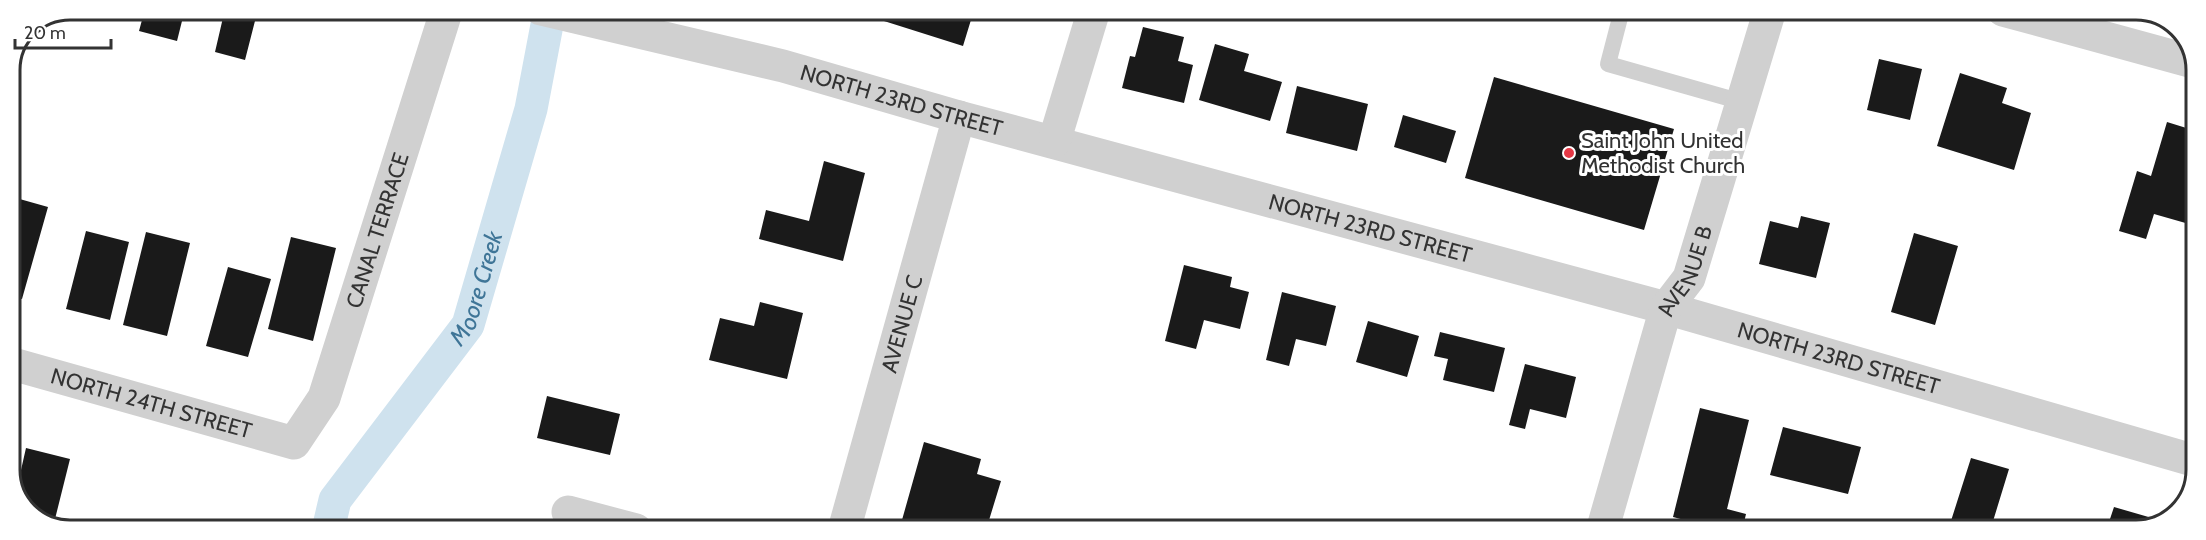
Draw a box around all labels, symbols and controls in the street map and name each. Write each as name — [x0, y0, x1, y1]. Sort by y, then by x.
scale bar — [15, 12, 111, 50]
text: 20 m — [24, 22, 66, 44]
street label: NORTH 23RD STREET — [797, 59, 1006, 142]
place label: Saint John United Methodist Church — [1581, 127, 1745, 179]
marker: Saint John United Methodist Church — [1562, 146, 1576, 160]
street label: CANAL TERRACE — [340, 149, 415, 312]
street label: NORTH 23RD STREET — [1266, 188, 1475, 269]
street label: AVENUE B — [1651, 222, 1718, 319]
water label: Moore Creek — [442, 227, 509, 352]
street label: AVENUE C — [875, 272, 928, 376]
street label: NORTH 23RD STREET — [1734, 316, 1943, 400]
street label: NORTH 24TH STREET — [48, 362, 255, 445]

